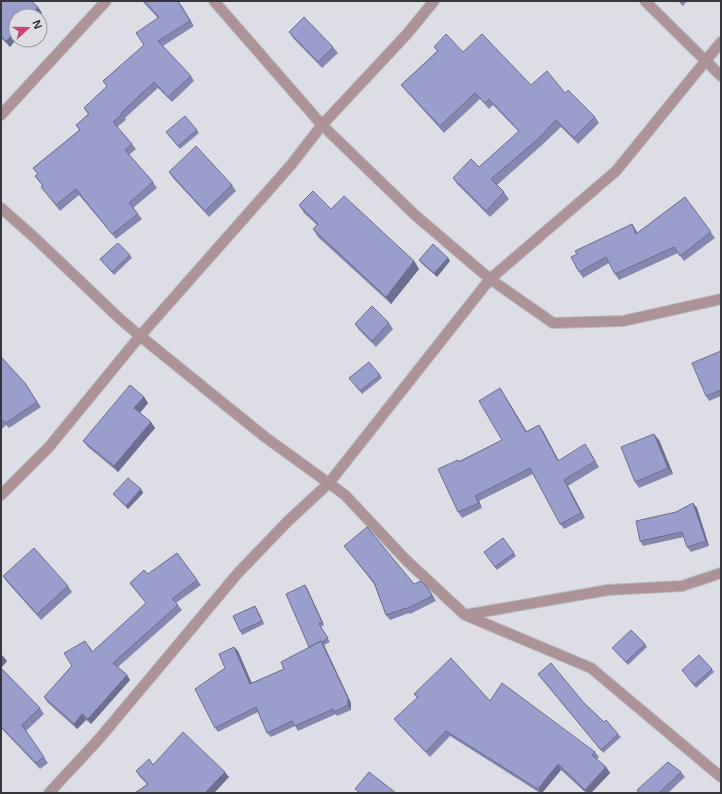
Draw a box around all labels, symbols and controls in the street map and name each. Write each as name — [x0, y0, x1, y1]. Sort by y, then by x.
north arrow — [8, 8, 48, 48]
text: N — [29, 17, 46, 31]

